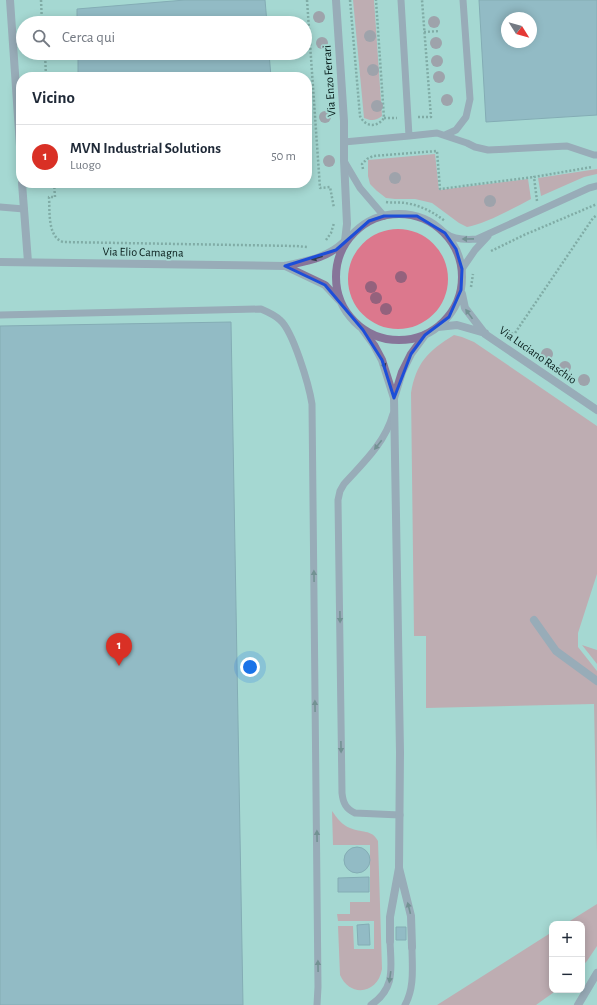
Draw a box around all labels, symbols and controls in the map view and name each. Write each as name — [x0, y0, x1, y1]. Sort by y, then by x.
north arrow — [501, 12, 537, 48]
search box — [16, 16, 312, 60]
icon: search — [30, 27, 52, 49]
text: Cerca qui — [62, 30, 115, 45]
street label: Via Enzo Ferrari — [321, 45, 337, 117]
text: Vicino — [32, 89, 75, 106]
text: MVN Industrial Solutions — [70, 141, 221, 156]
text: 1 — [43, 150, 47, 163]
text: 50 m — [271, 150, 296, 163]
text: Luogo — [70, 159, 101, 172]
one-way arrow — [461, 236, 474, 242]
street label: Via Elio Camagna — [102, 245, 184, 259]
one-way arrow — [311, 255, 323, 261]
one-way arrow — [465, 309, 473, 319]
street label: Via Luciano Raschio — [497, 324, 579, 386]
one-way arrow — [380, 358, 386, 370]
one-way arrow — [374, 440, 382, 451]
one-way arrow — [311, 569, 317, 582]
one-way arrow — [337, 611, 343, 624]
pin: 1 — [106, 633, 132, 666]
your location — [240, 657, 260, 677]
one-way arrow — [312, 700, 319, 712]
one-way arrow — [338, 741, 344, 754]
one-way arrow — [314, 829, 320, 842]
one-way arrow — [406, 902, 412, 914]
map controls — [549, 921, 585, 993]
button: + — [549, 921, 585, 957]
button: − — [549, 957, 585, 993]
one-way arrow — [315, 959, 321, 972]
one-way arrow — [387, 971, 393, 983]

